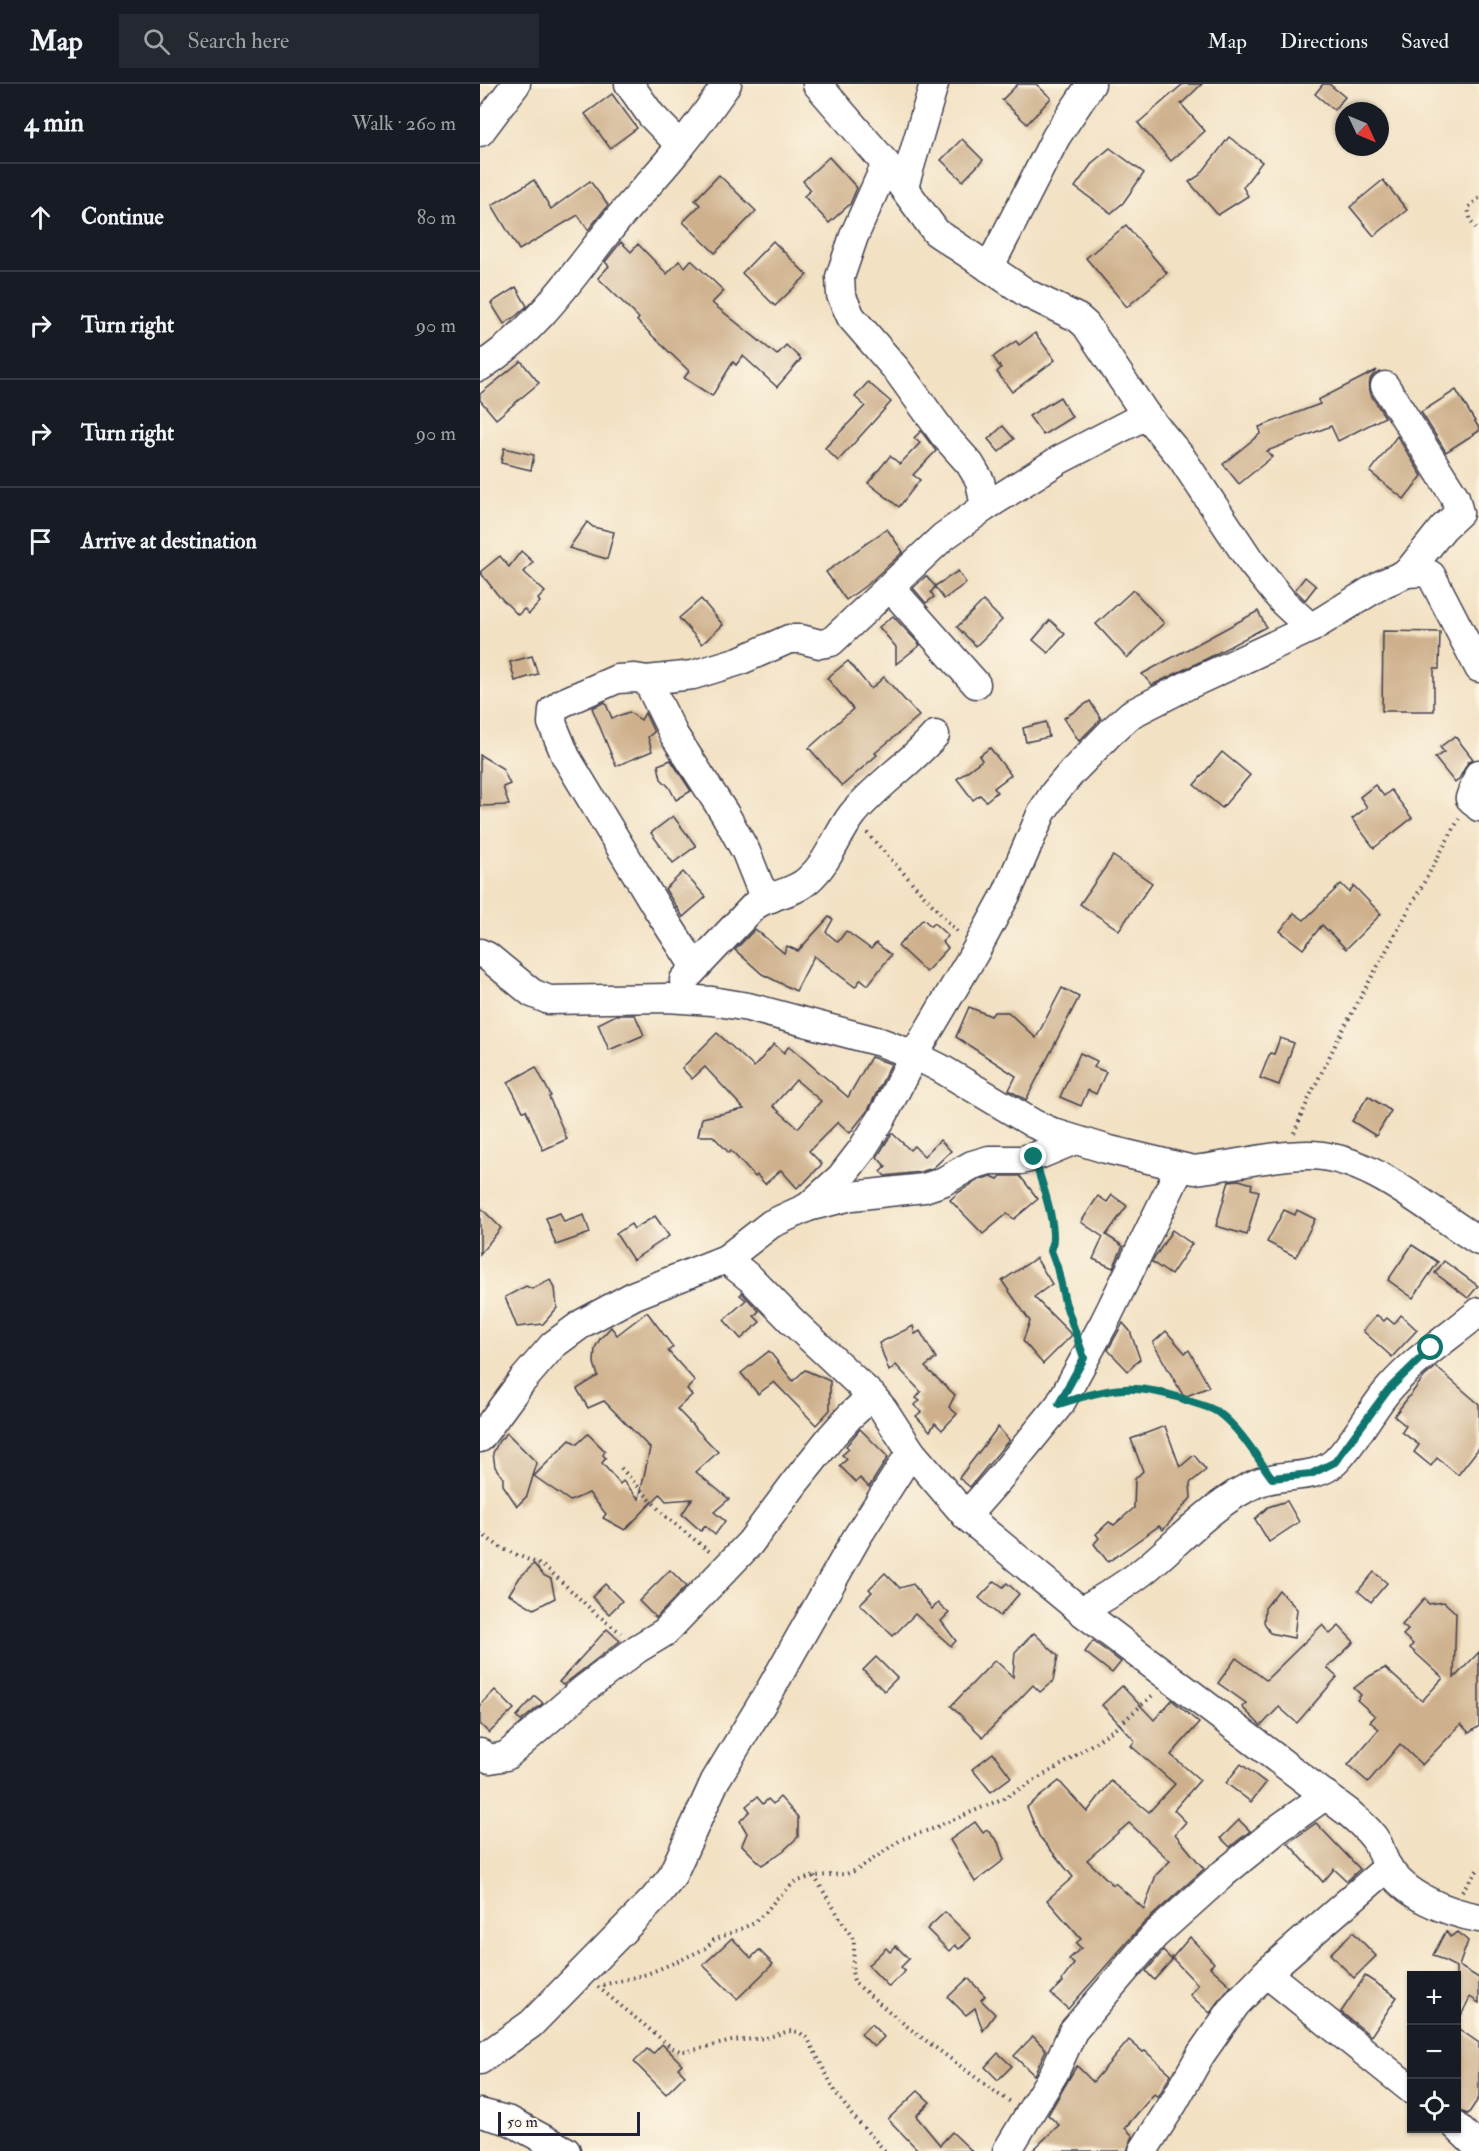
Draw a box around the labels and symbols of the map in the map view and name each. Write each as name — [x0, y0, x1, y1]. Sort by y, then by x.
north arrow — [1335, 102, 1389, 156]
route end — [1020, 1143, 1046, 1169]
route start — [1417, 1334, 1443, 1360]
scale bar — [498, 2109, 640, 2136]

